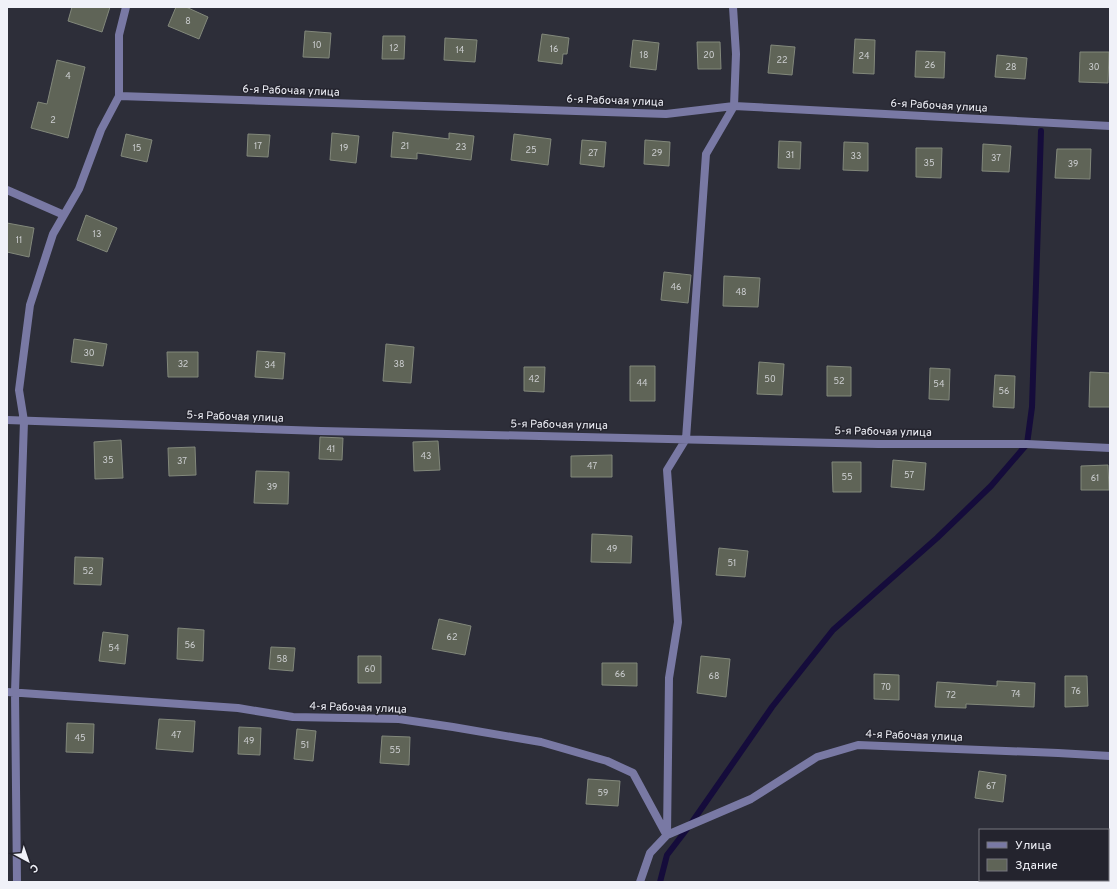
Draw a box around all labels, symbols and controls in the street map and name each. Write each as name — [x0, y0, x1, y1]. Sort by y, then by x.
house number: 8 — [185, 16, 191, 27]
house number: 10 — [312, 40, 322, 51]
house number: 12 — [390, 43, 398, 54]
house number: 16 — [550, 44, 558, 55]
house number: 14 — [456, 45, 465, 56]
house number: 18 — [640, 50, 648, 61]
house number: 20 — [703, 50, 715, 61]
house number: 24 — [858, 51, 870, 62]
house number: 22 — [776, 55, 788, 66]
house number: 26 — [925, 60, 935, 71]
house number: 28 — [1005, 62, 1017, 73]
house number: 30 — [1088, 62, 1100, 73]
house number: 4 — [65, 71, 71, 82]
street label: 6-я Рабочая улица — [242, 82, 340, 100]
street label: 6-я Рабочая улица — [566, 92, 664, 110]
street label: 6-я Рабочая улица — [890, 96, 988, 116]
house number: 2 — [50, 115, 56, 126]
house number: 17 — [254, 141, 262, 152]
house number: 21 — [401, 141, 409, 152]
house number: 23 — [456, 142, 466, 153]
house number: 15 — [133, 143, 141, 154]
house number: 19 — [340, 143, 348, 154]
house number: 25 — [525, 145, 537, 156]
house number: 27 — [588, 148, 598, 159]
house number: 29 — [652, 148, 662, 159]
house number: 31 — [786, 150, 794, 161]
house number: 33 — [851, 151, 861, 162]
house number: 37 — [991, 153, 1001, 164]
house number: 35 — [923, 158, 935, 169]
house number: 39 — [1068, 159, 1078, 170]
house number: 13 — [93, 229, 101, 240]
house number: 11 — [16, 235, 22, 246]
house number: 46 — [671, 282, 681, 293]
house number: 48 — [735, 287, 747, 298]
house number: 30 — [83, 348, 95, 359]
house number: 32 — [178, 359, 188, 370]
house number: 38 — [394, 359, 404, 370]
house number: 34 — [264, 360, 276, 371]
house number: 42 — [528, 374, 540, 385]
house number: 50 — [764, 374, 776, 385]
house number: 52 — [833, 376, 845, 387]
house number: 44 — [636, 378, 648, 389]
house number: 54 — [933, 379, 945, 390]
house number: 56 — [999, 386, 1009, 397]
street label: 5-я Рабочая улица — [186, 408, 284, 426]
street label: 5-я Рабочая улица — [510, 417, 608, 433]
street label: 5-я Рабочая улица — [834, 424, 932, 440]
house number: 41 — [327, 444, 335, 455]
house number: 43 — [420, 451, 432, 462]
house number: 35 — [102, 455, 114, 466]
house number: 37 — [177, 456, 187, 467]
house number: 47 — [587, 461, 597, 472]
house number: 57 — [904, 470, 914, 481]
house number: 55 — [841, 472, 853, 483]
house number: 61 — [1091, 473, 1099, 484]
house number: 39 — [267, 482, 277, 493]
house number: 49 — [607, 544, 617, 555]
house number: 51 — [728, 558, 736, 569]
house number: 52 — [82, 566, 94, 577]
house number: 62 — [447, 632, 457, 643]
house number: 56 — [185, 640, 195, 651]
house number: 54 — [108, 643, 120, 654]
house number: 58 — [276, 654, 288, 665]
house number: 60 — [364, 664, 376, 675]
house number: 66 — [615, 669, 625, 680]
house number: 68 — [709, 671, 719, 682]
house number: 70 — [881, 682, 891, 693]
house number: 76 — [1071, 686, 1081, 697]
house number: 74 — [1011, 689, 1021, 700]
house number: 72 — [946, 690, 956, 701]
street label: 4-я Рабочая улица — [309, 699, 407, 717]
street label: 4-я Рабочая улица — [865, 727, 963, 745]
house number: 47 — [171, 730, 181, 741]
house number: 45 — [74, 733, 86, 744]
house number: 49 — [244, 736, 254, 747]
house number: 51 — [301, 740, 309, 751]
house number: 55 — [389, 745, 401, 756]
house number: 67 — [986, 781, 996, 792]
house number: 59 — [598, 788, 608, 799]
legend — [979, 829, 1109, 881]
text: Улица — [1015, 838, 1051, 854]
north arrow — [8, 841, 48, 881]
text: Здание — [1015, 858, 1058, 874]
text: С — [27, 860, 41, 876]

